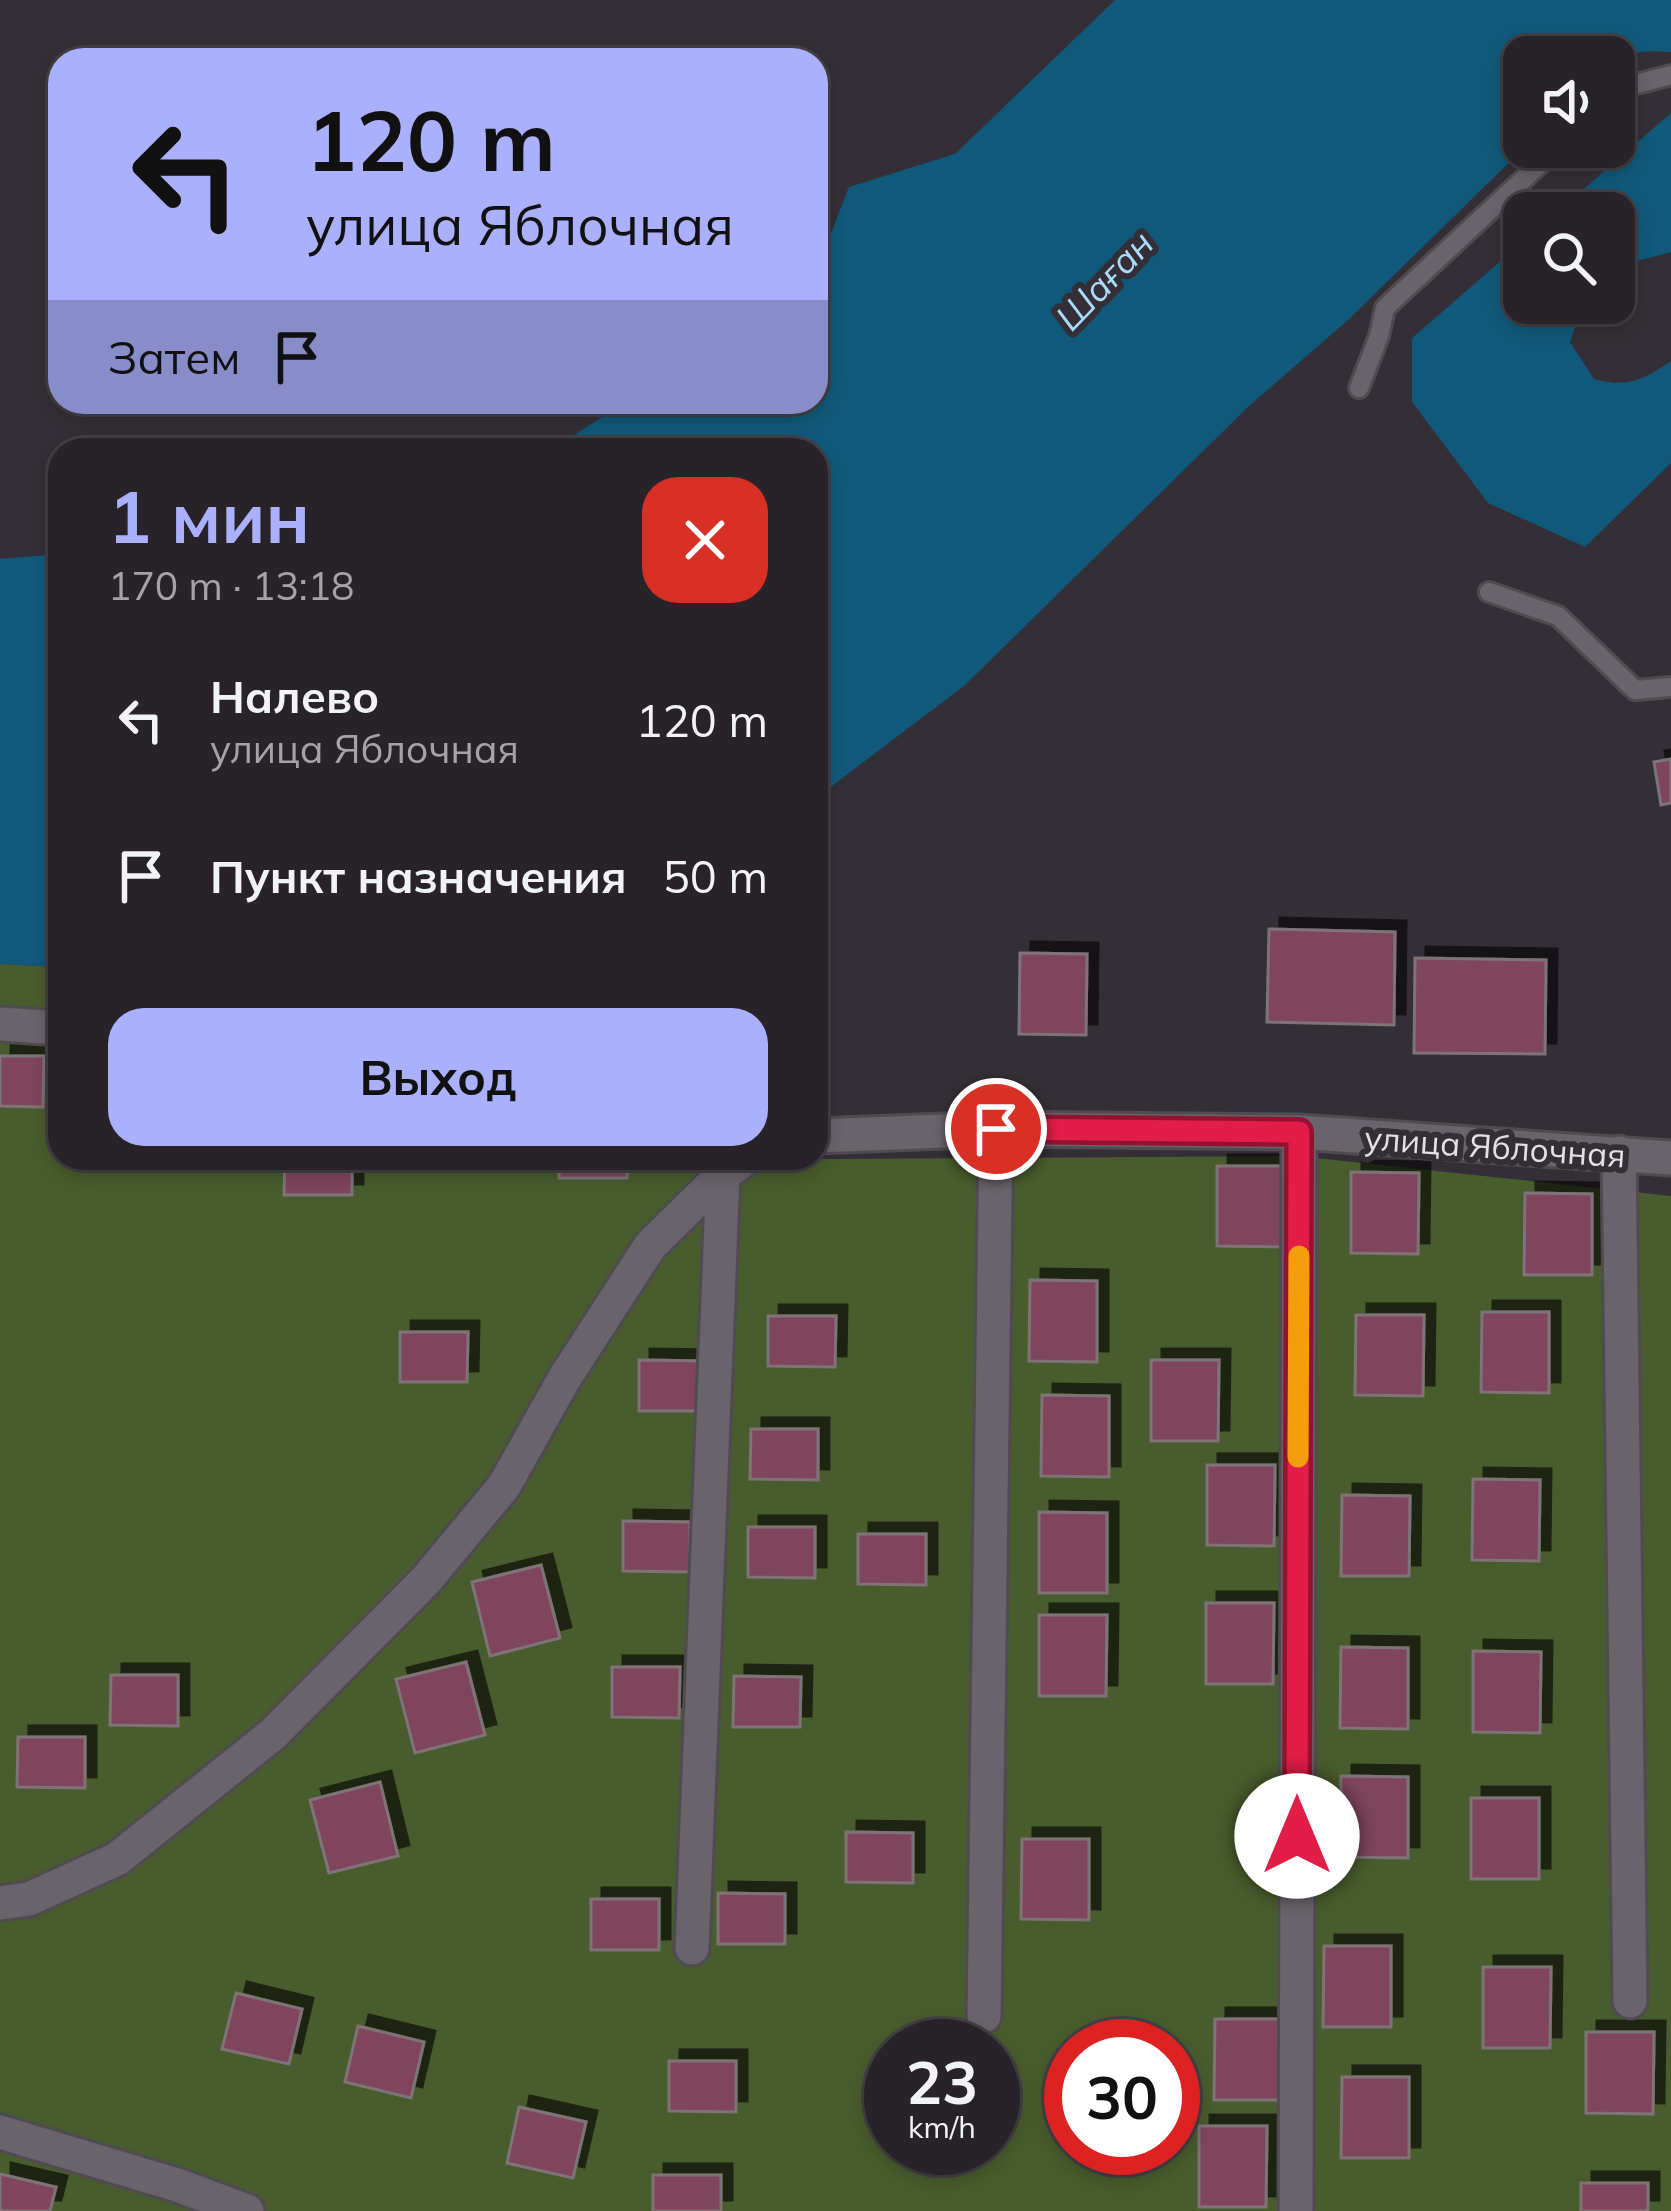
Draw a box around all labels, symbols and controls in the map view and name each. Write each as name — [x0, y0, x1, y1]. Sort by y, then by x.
map controls — [1503, 36, 1635, 324]
button: sound — [1503, 36, 1635, 168]
text: 120 m — [306, 87, 556, 192]
icon: left — [108, 96, 264, 252]
text: улица Яблочная — [306, 191, 734, 259]
button: search — [1503, 192, 1635, 324]
water label: Шаған — [1046, 221, 1162, 339]
icon: arrive — [264, 324, 330, 390]
text: Затем — [108, 329, 240, 385]
text: 1 мин — [108, 471, 310, 561]
button: close — [642, 477, 768, 603]
text: 170 m · 13:18 — [108, 561, 354, 610]
text: Налево — [210, 668, 379, 724]
icon: left — [108, 687, 174, 753]
text: 120 m — [636, 692, 768, 748]
text: улица Яблочная — [210, 724, 519, 773]
icon: arrive — [108, 843, 174, 909]
text: Пункт назначения — [210, 848, 627, 904]
text: 50 m — [663, 848, 768, 904]
button: Выход — [108, 1008, 768, 1146]
pin — [945, 1078, 1047, 1180]
icon: arrive — [963, 1096, 1029, 1162]
street label: улица Яблочная — [1363, 1116, 1627, 1176]
position arrow — [1234, 1773, 1360, 1899]
speed limit sign: 30 — [1044, 2019, 1200, 2175]
text: 23 — [906, 2044, 978, 2119]
text: km/h — [908, 2108, 976, 2146]

